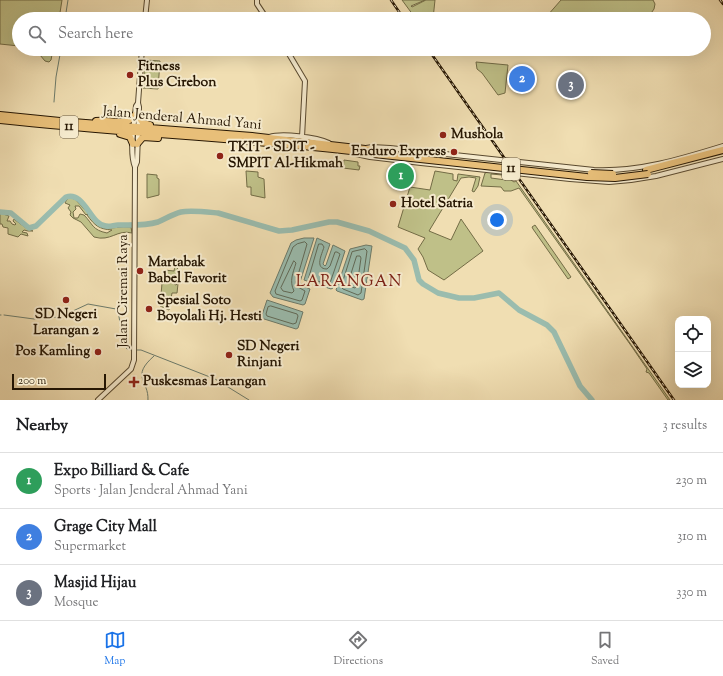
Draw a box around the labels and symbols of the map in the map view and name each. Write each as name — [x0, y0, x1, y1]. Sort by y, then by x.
place label: Fitness Plus Cirebon — [138, 57, 217, 93]
pin: 2 — [509, 64, 535, 94]
marker: Fitness Plus Cirebon — [125, 70, 135, 80]
pin: 3 — [558, 70, 584, 100]
street label: Jalan Jenderal Ahmad Yani — [101, 102, 262, 136]
road number: 11 — [60, 116, 78, 138]
place label: Mushola — [451, 125, 504, 145]
marker: Mushola — [438, 130, 448, 140]
place label: TKIT - SDIT - SMPIT Al-Hikmah — [228, 138, 344, 174]
place label: Enduro Express — [351, 142, 446, 162]
marker: Enduro Express — [449, 147, 459, 157]
marker: TKIT - SDIT - SMPIT Al-Hikmah — [215, 151, 225, 161]
road number: 11 — [502, 158, 520, 180]
pin: 1 — [388, 161, 414, 191]
place label: Hotel Satria — [401, 194, 473, 214]
marker: Hotel Satria — [388, 199, 398, 209]
your location — [487, 210, 507, 230]
street label: Jalan Ciremai Raya — [114, 234, 134, 349]
place label: Martabak Babel Favorit — [148, 253, 227, 289]
marker: Martabak Babel Favorit — [135, 266, 145, 276]
district label: LARANGAN — [296, 271, 402, 294]
place label: Spesial Soto Boyolali Hj. Hesti — [157, 291, 262, 327]
marker: SD Negeri Larangan 2 — [61, 295, 71, 305]
marker: Spesial Soto Boyolali Hj. Hesti — [144, 304, 154, 314]
place label: SD Negeri Larangan 2 — [33, 305, 99, 341]
place label: SD Negeri Rinjani — [237, 337, 299, 373]
place label: Pos Kamling — [16, 342, 90, 362]
marker: Pos Kamling — [93, 347, 103, 357]
marker: SD Negeri Rinjani — [224, 350, 234, 360]
scale bar — [12, 372, 106, 391]
place label: Puskesmas Larangan — [143, 372, 267, 392]
marker: Puskesmas Larangan — [128, 376, 140, 388]

